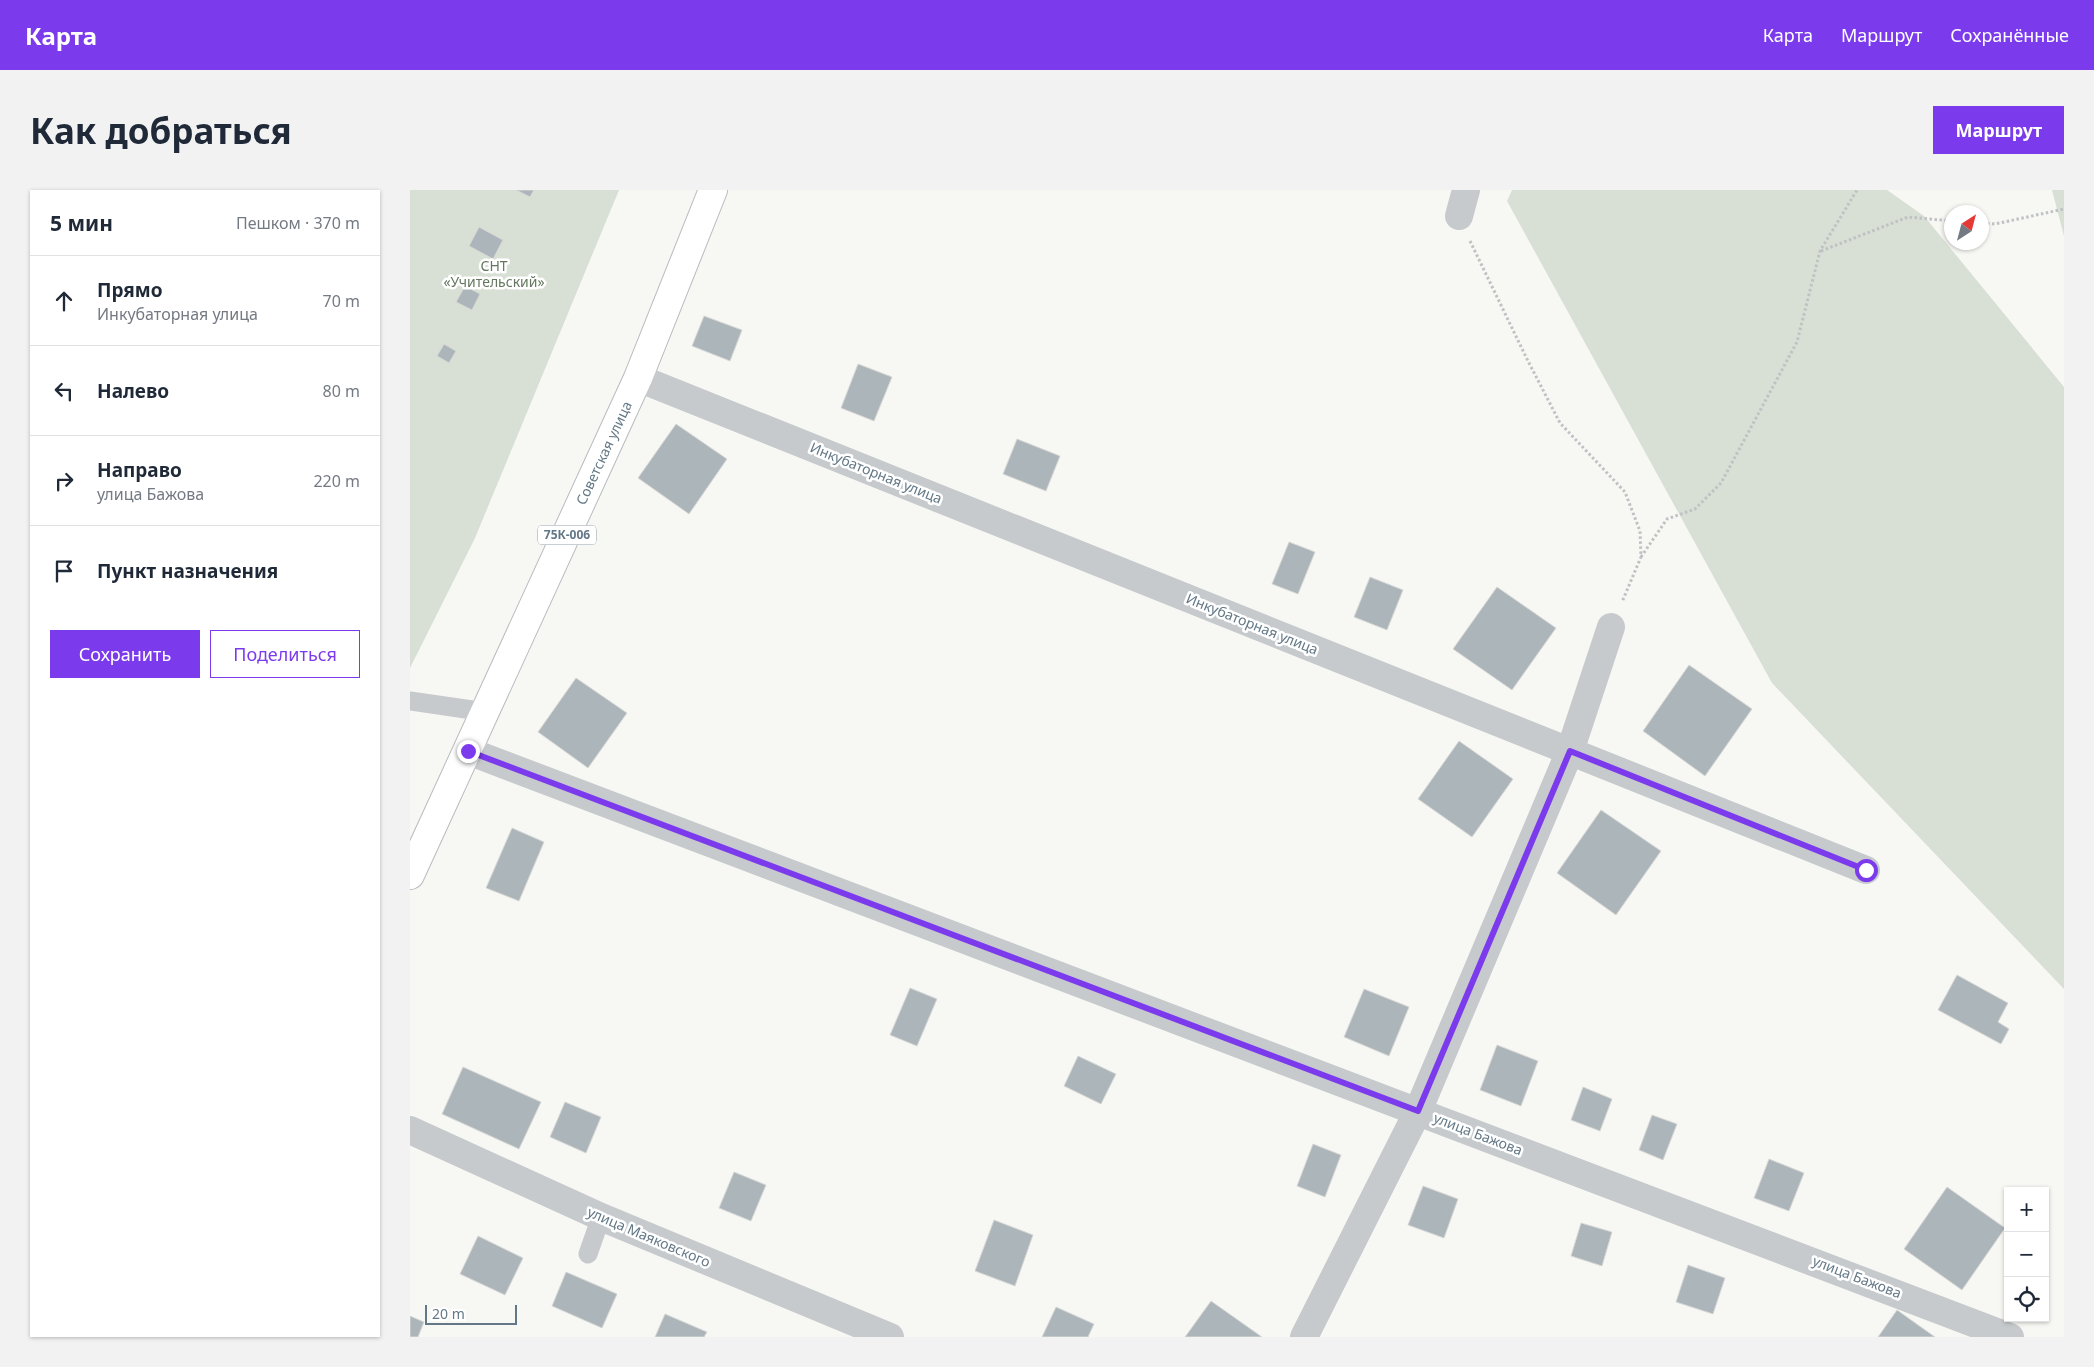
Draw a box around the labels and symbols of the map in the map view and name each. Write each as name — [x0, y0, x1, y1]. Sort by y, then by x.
north arrow — [1944, 205, 1989, 250]
park label: СНТ «Учительский» — [443, 256, 545, 291]
street label: Советская улица — [571, 398, 636, 508]
street label: Инкубаторная улица — [807, 437, 945, 508]
road number: 75К-006 — [538, 526, 596, 544]
street label: Инкубаторная улица — [1183, 588, 1321, 659]
route end — [457, 740, 480, 763]
route start — [1855, 859, 1878, 882]
street label: улица Бажова — [1431, 1108, 1525, 1159]
street label: улица Маяковского — [585, 1202, 714, 1271]
street label: улица Бажова — [1810, 1251, 1904, 1302]
scale bar — [425, 1302, 518, 1325]

